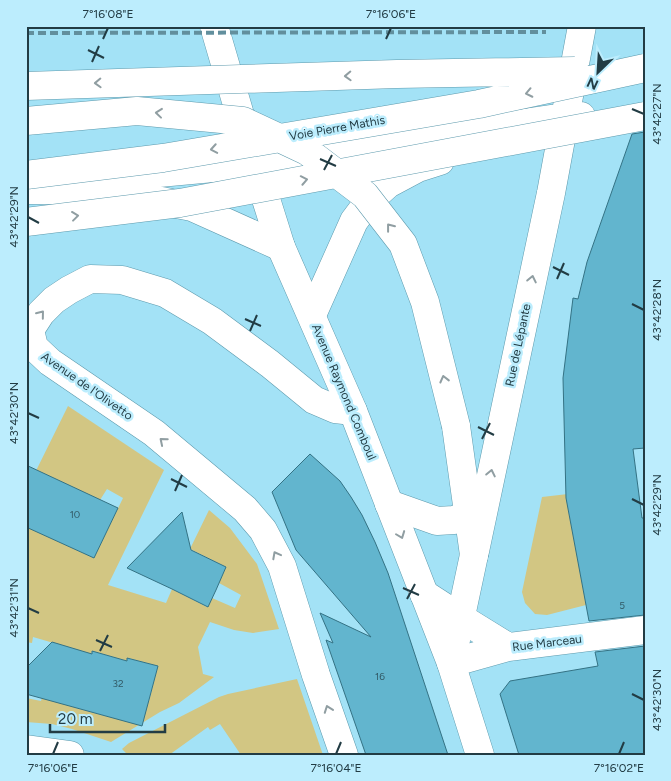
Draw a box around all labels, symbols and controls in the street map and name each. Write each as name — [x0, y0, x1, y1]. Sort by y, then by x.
text: 7°16'08"E — [82, 7, 134, 21]
text: 7°16'06"E — [366, 7, 416, 21]
north arrow — [574, 48, 624, 98]
one-way arrow — [344, 70, 352, 81]
text: N — [584, 73, 601, 93]
one-way arrow — [94, 78, 102, 89]
text: 43°42'27"N — [650, 83, 664, 145]
one-way arrow — [524, 87, 533, 98]
one-way arrow — [155, 108, 163, 119]
street label: Voie Pierre Mathis — [288, 113, 386, 143]
one-way arrow — [209, 143, 217, 154]
one-way arrow — [300, 176, 309, 186]
text: 43°42'29"N — [7, 186, 21, 248]
one-way arrow — [71, 211, 79, 222]
one-way arrow — [387, 224, 395, 233]
one-way arrow — [526, 275, 537, 284]
text: 43°42'28"N — [650, 279, 664, 341]
street label: Rue de Lépante — [502, 302, 534, 388]
one-way arrow — [36, 311, 44, 320]
street label: Avenue Raymond Comboul — [309, 322, 379, 462]
street label: Avenue de l'Olivetto — [39, 349, 135, 423]
one-way arrow — [439, 374, 450, 383]
text: 43°42'30"N — [7, 382, 21, 444]
one-way arrow — [160, 438, 169, 446]
one-way arrow — [485, 468, 496, 477]
text: 43°42'29"N — [650, 474, 664, 536]
house number: 10 — [70, 508, 80, 521]
one-way arrow — [395, 530, 405, 538]
one-way arrow — [272, 551, 282, 560]
text: 43°42'31"N — [7, 578, 21, 638]
house number: 5 — [619, 599, 625, 612]
street label: Rue Marceau — [511, 632, 583, 654]
text: 43°42'30"N — [650, 669, 664, 731]
house number: 16 — [375, 670, 385, 683]
house number: 32 — [112, 677, 124, 690]
scale bar — [50, 701, 165, 733]
one-way arrow — [324, 705, 334, 714]
text: 20 m — [58, 710, 92, 728]
text: 7°16'06"E — [28, 761, 78, 775]
text: 7°16'04"E — [310, 761, 362, 775]
text: 7°16'02"E — [594, 761, 644, 775]

